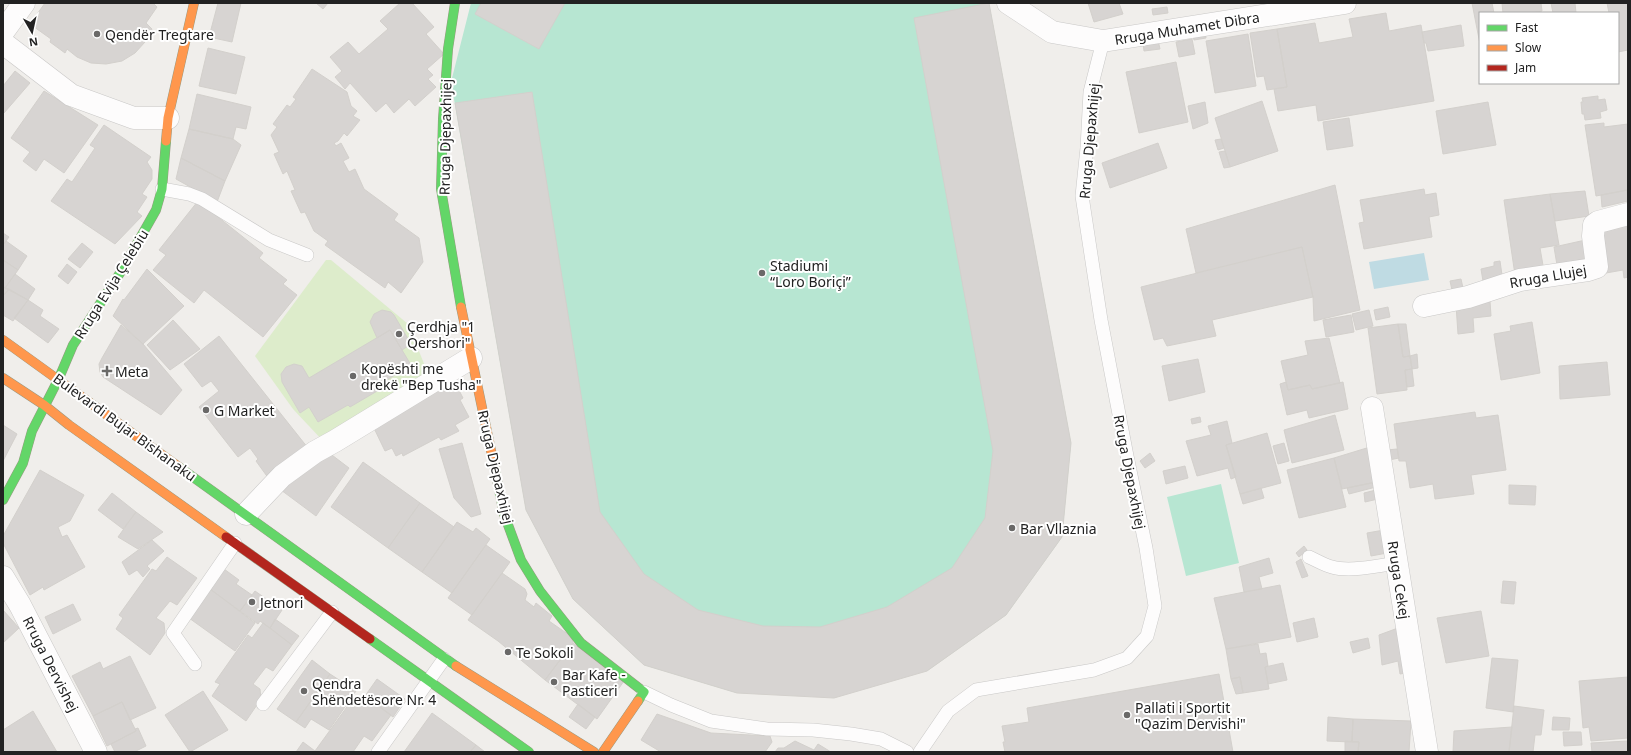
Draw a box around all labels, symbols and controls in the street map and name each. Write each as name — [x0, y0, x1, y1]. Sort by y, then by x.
street label: Rruga Muhamet Dibra — [1113, 7, 1261, 49]
north arrow — [12, 12, 52, 52]
legend — [1479, 12, 1619, 84]
text: Fast — [1515, 19, 1539, 36]
place label: Qendër Tregtare — [105, 25, 214, 44]
marker: Qendër Tregtare — [92, 29, 102, 39]
text: N — [28, 34, 39, 50]
text: Slow — [1515, 39, 1542, 56]
text: Jam — [1514, 59, 1536, 76]
street label: Rruga Djepaxhijej — [434, 79, 456, 195]
street label: Rruga Djepaxhijej — [1074, 82, 1104, 200]
street label: Rruga Evija Çelebiu — [70, 226, 152, 342]
place label: Stadiumi “Loro Boriçi” — [770, 256, 851, 291]
street label: Rruga Llujej — [1508, 260, 1588, 292]
marker: Stadiumi “Loro Boriçi” — [757, 268, 767, 278]
place label: Çerdhja "1 Qershori" — [407, 317, 475, 352]
marker: Çerdhja "1 Qershori" — [394, 329, 404, 339]
place label: Kopështi me drekë "Bep Tusha" — [361, 359, 482, 394]
place label: Meta — [115, 362, 149, 381]
marker: Meta — [102, 366, 112, 376]
street label: Bulevardi Bujar Bishanaku — [50, 369, 200, 485]
marker: Kopështi me drekë "Bep Tusha" — [348, 371, 358, 381]
place label: G Market — [214, 401, 275, 420]
marker: G Market — [201, 405, 211, 415]
street label: Rruga Djepaxhijej — [474, 408, 518, 526]
street label: Rruga Djepaxhijej — [1110, 413, 1150, 531]
place label: Bar Vllaznia — [1020, 519, 1097, 538]
marker: Bar Vllaznia — [1007, 523, 1017, 533]
street label: Rruga Cekej — [1383, 540, 1415, 620]
place label: Jetnori — [258, 593, 303, 612]
marker: Jetnori — [247, 597, 257, 607]
street label: Rruga Dervishej — [19, 613, 83, 715]
place label: Te Sokoli — [516, 643, 574, 662]
marker: Te Sokoli — [503, 647, 513, 657]
place label: Bar Kafe - Pasticeri — [562, 665, 626, 700]
place label: Qendra Shëndetësore Nr. 4 — [312, 674, 436, 709]
marker: Bar Kafe - Pasticeri — [549, 677, 559, 687]
marker: Qendra Shëndetësore Nr. 4 — [299, 686, 309, 696]
place label: Pallati i Sportit "Qazim Dervishi" — [1135, 698, 1246, 733]
marker: Pallati i Sportit "Qazim Dervishi" — [1122, 710, 1132, 720]

